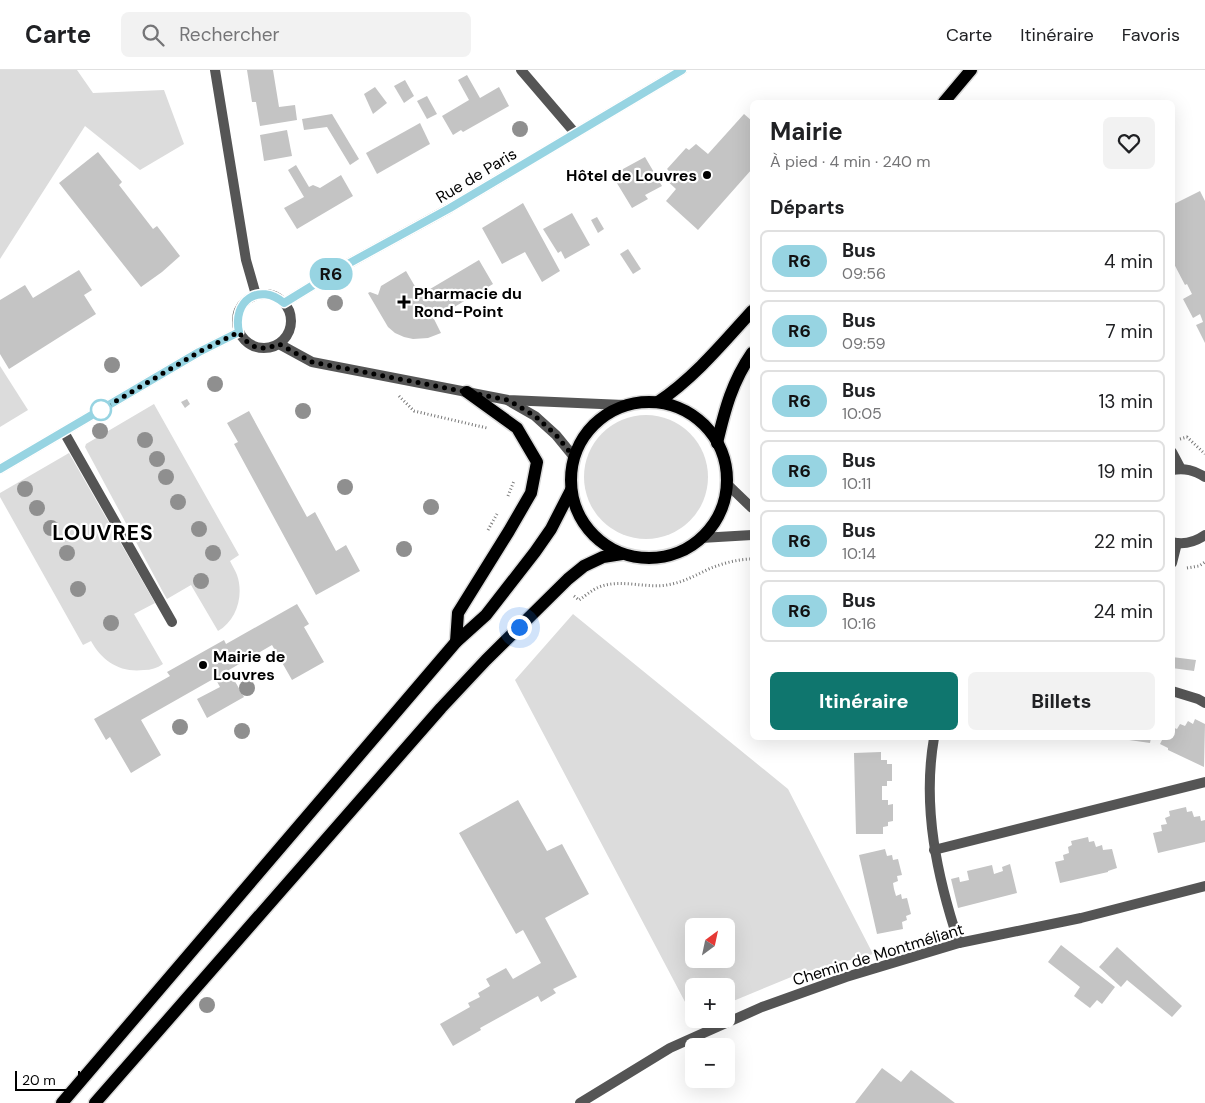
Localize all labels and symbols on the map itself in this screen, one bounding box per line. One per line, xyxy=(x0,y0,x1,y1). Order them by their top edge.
street label: Rue de Paris xyxy=(432,143,521,208)
place label: Hôtel de Louvres xyxy=(566,165,697,186)
marker: Hôtel de Louvres xyxy=(701,169,713,181)
line badge: R6 xyxy=(308,258,354,290)
place label: Pharmacie du Rond-Point xyxy=(414,283,522,322)
marker: Pharmacie du Rond-Point xyxy=(398,296,410,308)
unlabelled marker xyxy=(90,399,112,421)
district label: LOUVRES xyxy=(52,519,154,547)
your location xyxy=(507,615,532,640)
place label: Mairie de Louvres xyxy=(213,646,285,685)
marker: Mairie de Louvres xyxy=(197,659,209,671)
north arrow xyxy=(685,918,735,968)
street label: Chemin de Montméliant xyxy=(790,918,966,991)
scale bar xyxy=(15,1068,80,1091)

